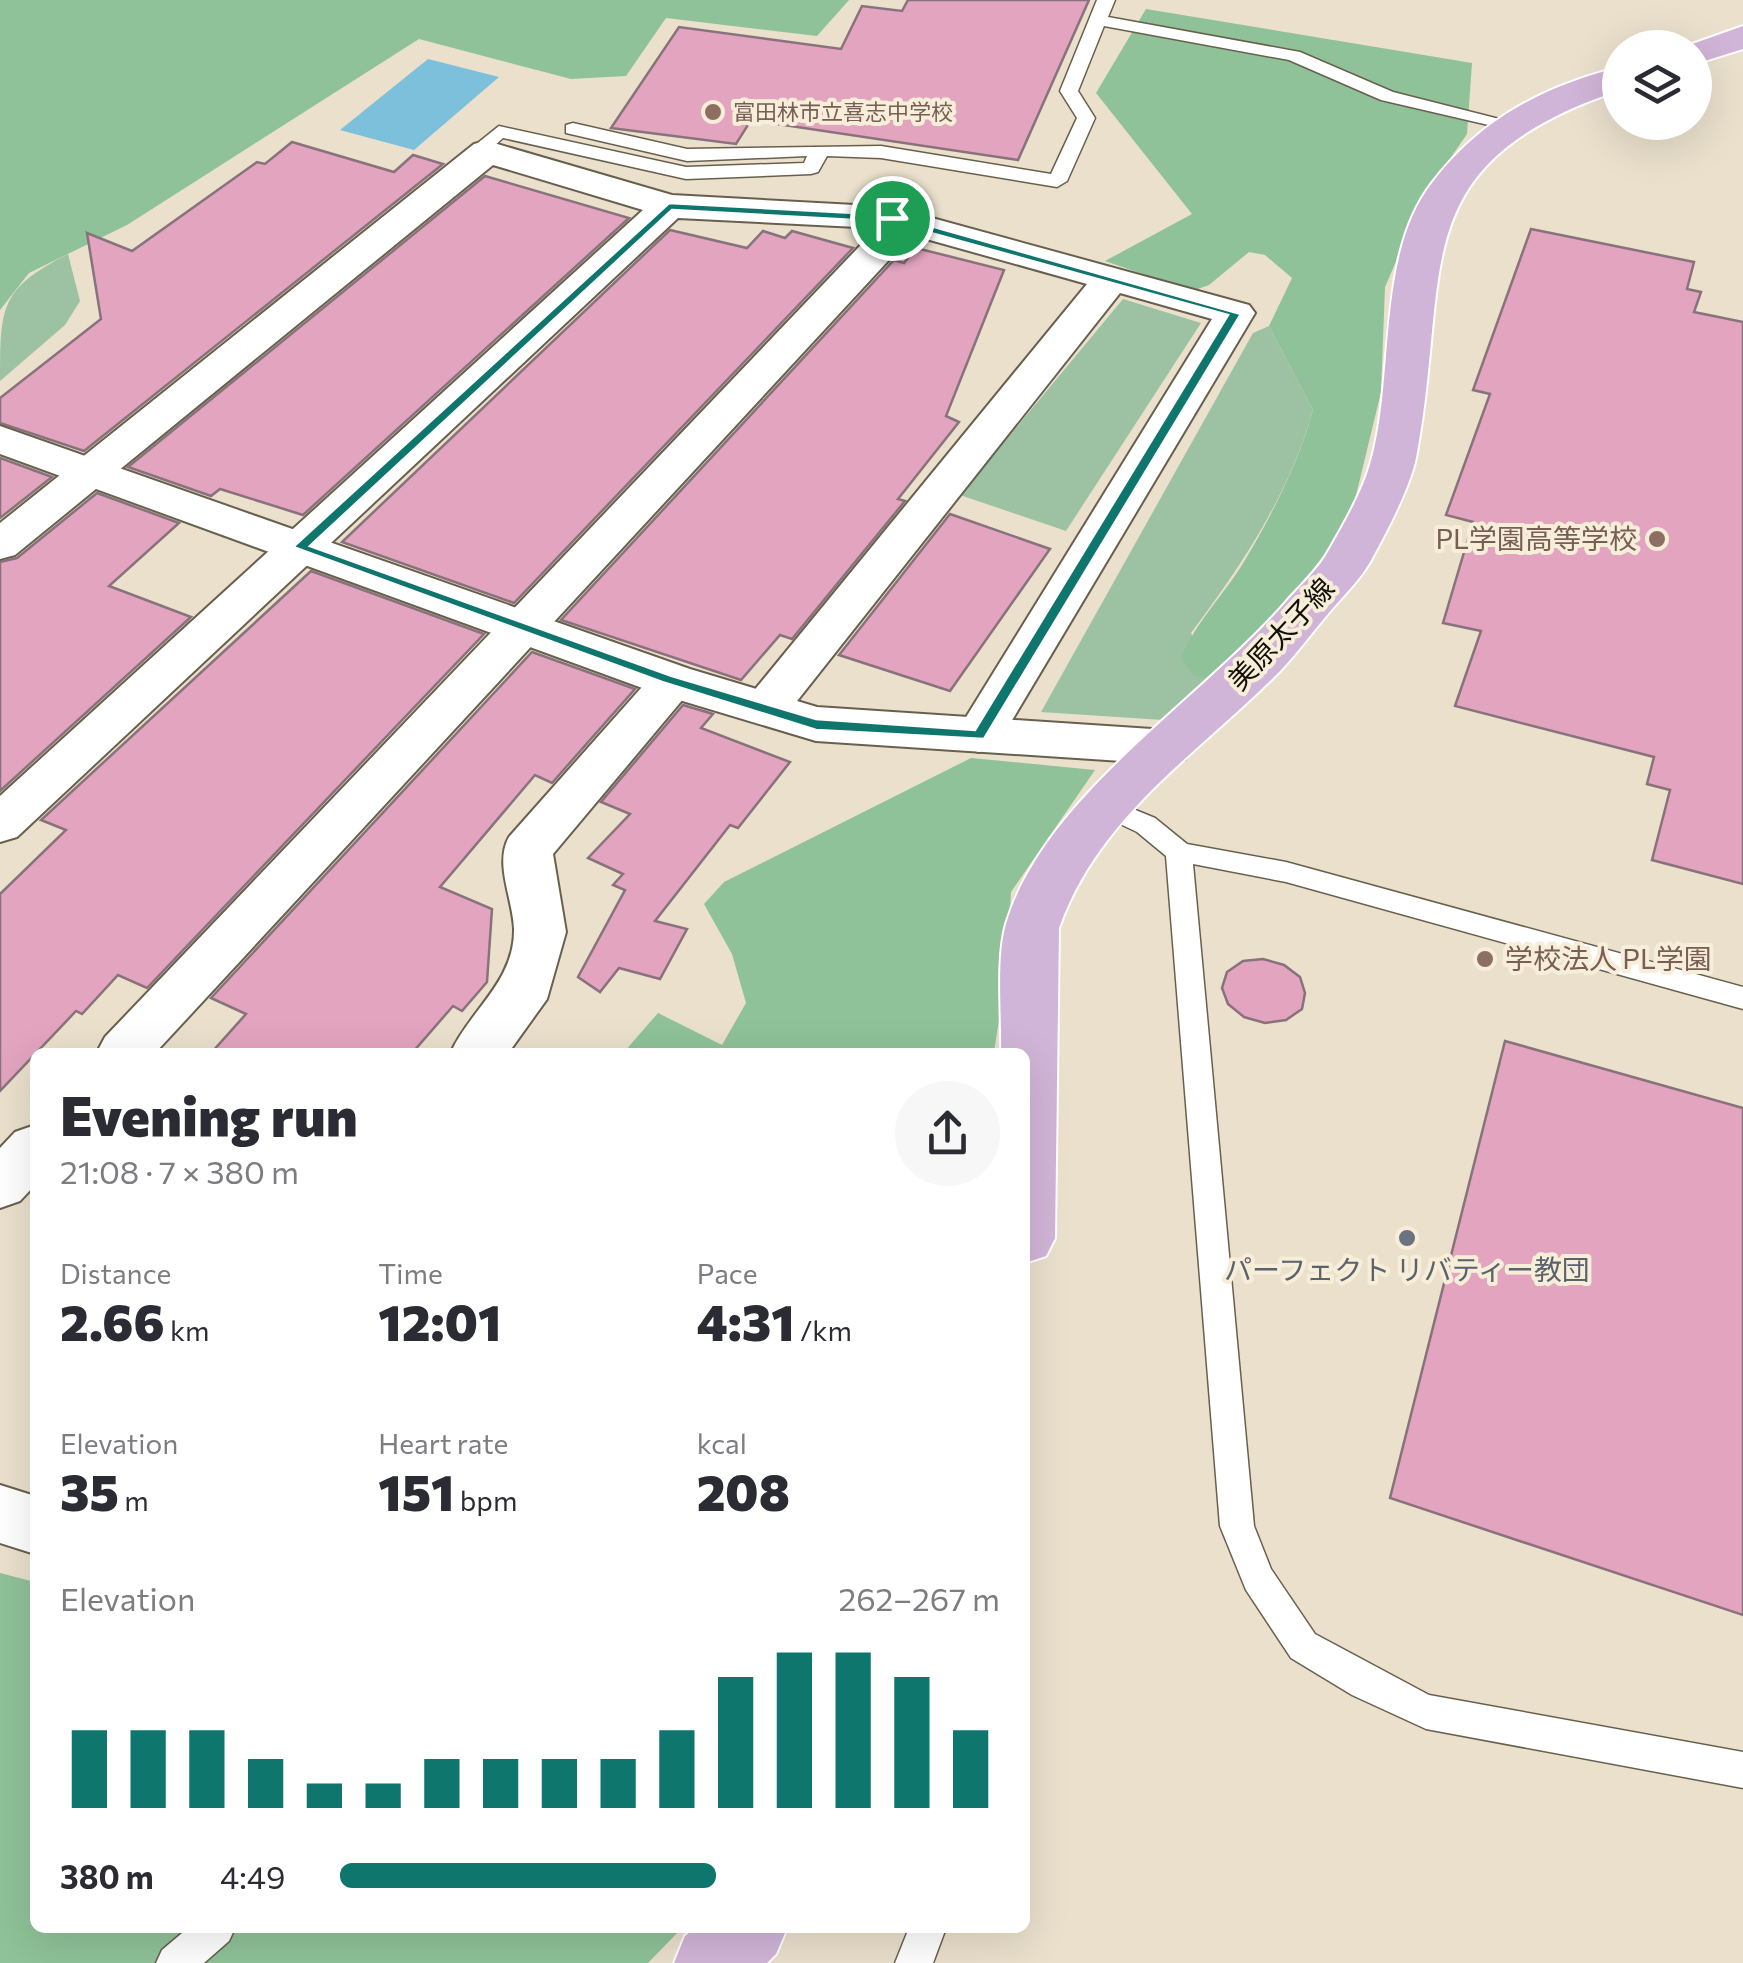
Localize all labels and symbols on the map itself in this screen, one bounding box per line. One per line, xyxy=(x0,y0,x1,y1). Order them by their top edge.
place label: 富田林市立喜志中学校 xyxy=(733,98,953,125)
marker: 富田林市立喜志中学校 xyxy=(702,101,724,123)
pin xyxy=(850,176,935,261)
place label: PL学園高等学校 xyxy=(1435,521,1637,555)
marker: PL学園高等学校 xyxy=(1646,528,1668,550)
street label: 美原太子線 xyxy=(1220,571,1340,696)
place label: 学校法人 PL学園 xyxy=(1505,941,1712,975)
marker: 学校法人 PL学園 xyxy=(1474,948,1496,970)
marker: パーフェクト リバティー教団 xyxy=(1396,1227,1418,1249)
place label: パーフェクト リバティー教団 xyxy=(1224,1252,1590,1286)

